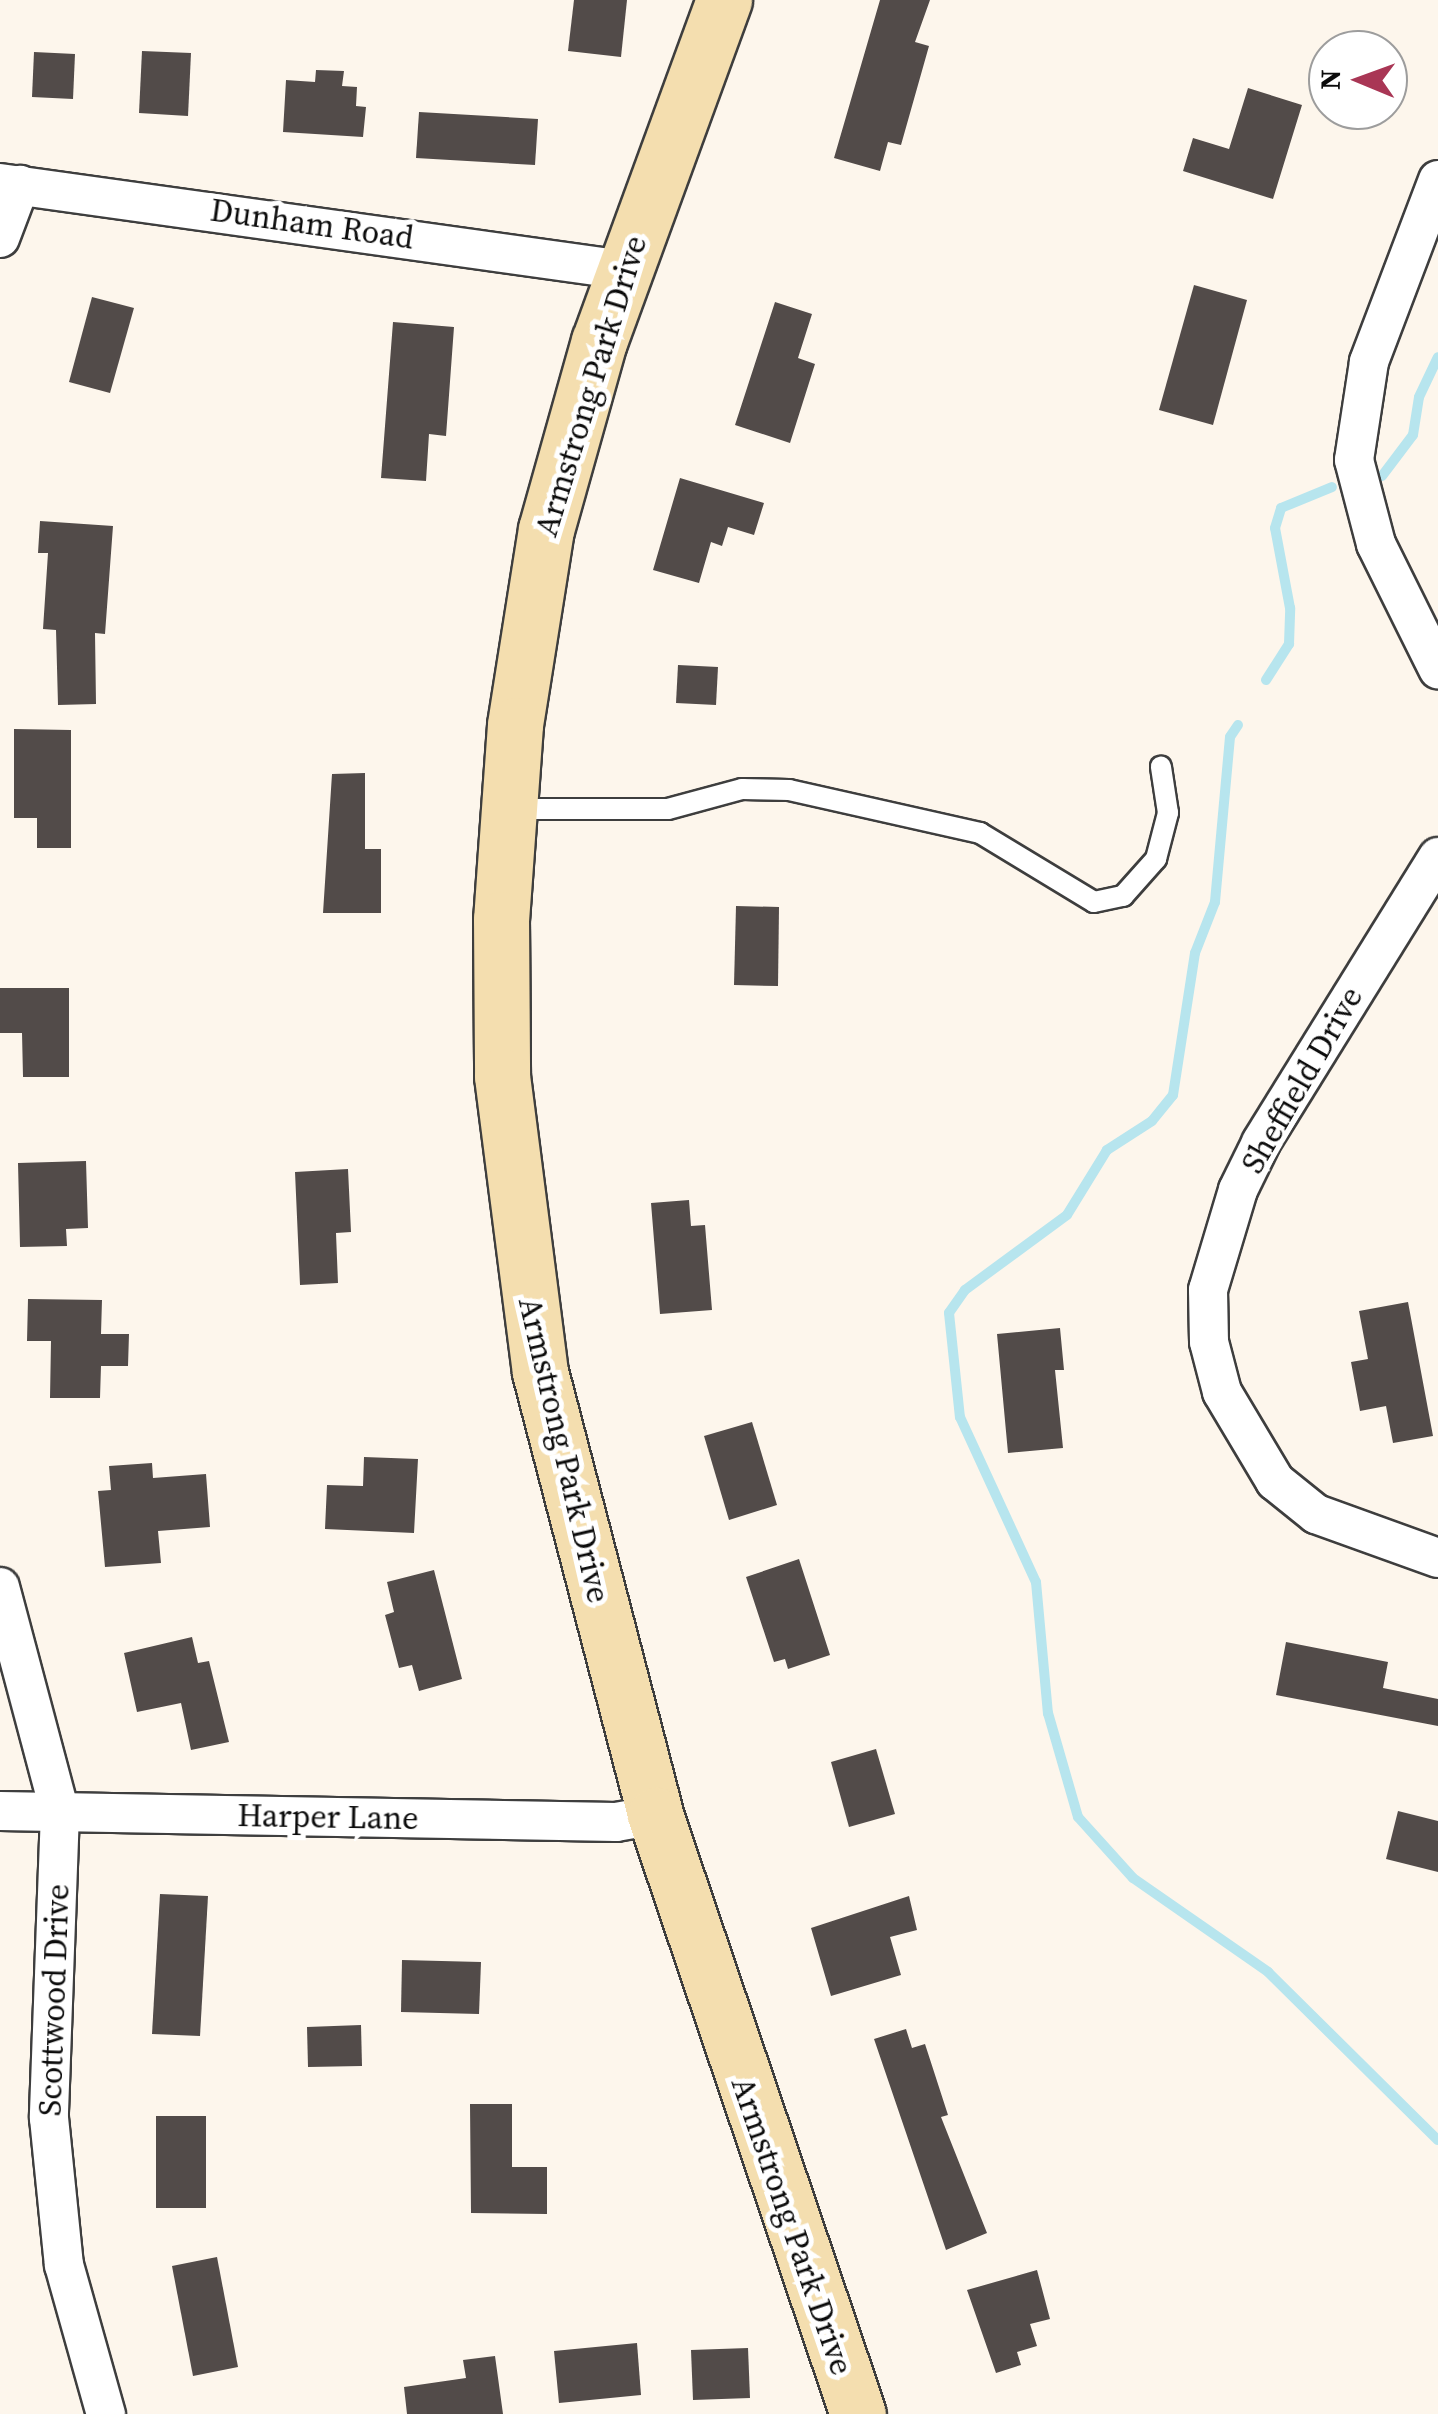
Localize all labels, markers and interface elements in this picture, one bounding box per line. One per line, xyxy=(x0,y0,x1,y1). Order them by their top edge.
north arrow xyxy=(1308,30,1408,130)
text: N xyxy=(1311,69,1349,90)
street label: Dunham Road xyxy=(208,191,416,257)
street label: Armstrong Park Drive xyxy=(527,231,655,541)
street label: Sheffield Drive xyxy=(1233,980,1371,1180)
street label: Armstrong Park Drive xyxy=(510,1293,618,1607)
street label: Harper Lane xyxy=(237,1796,419,1838)
street label: Scottwood Drive xyxy=(31,1883,77,2117)
street label: Armstrong Park Drive xyxy=(723,2072,861,2380)

